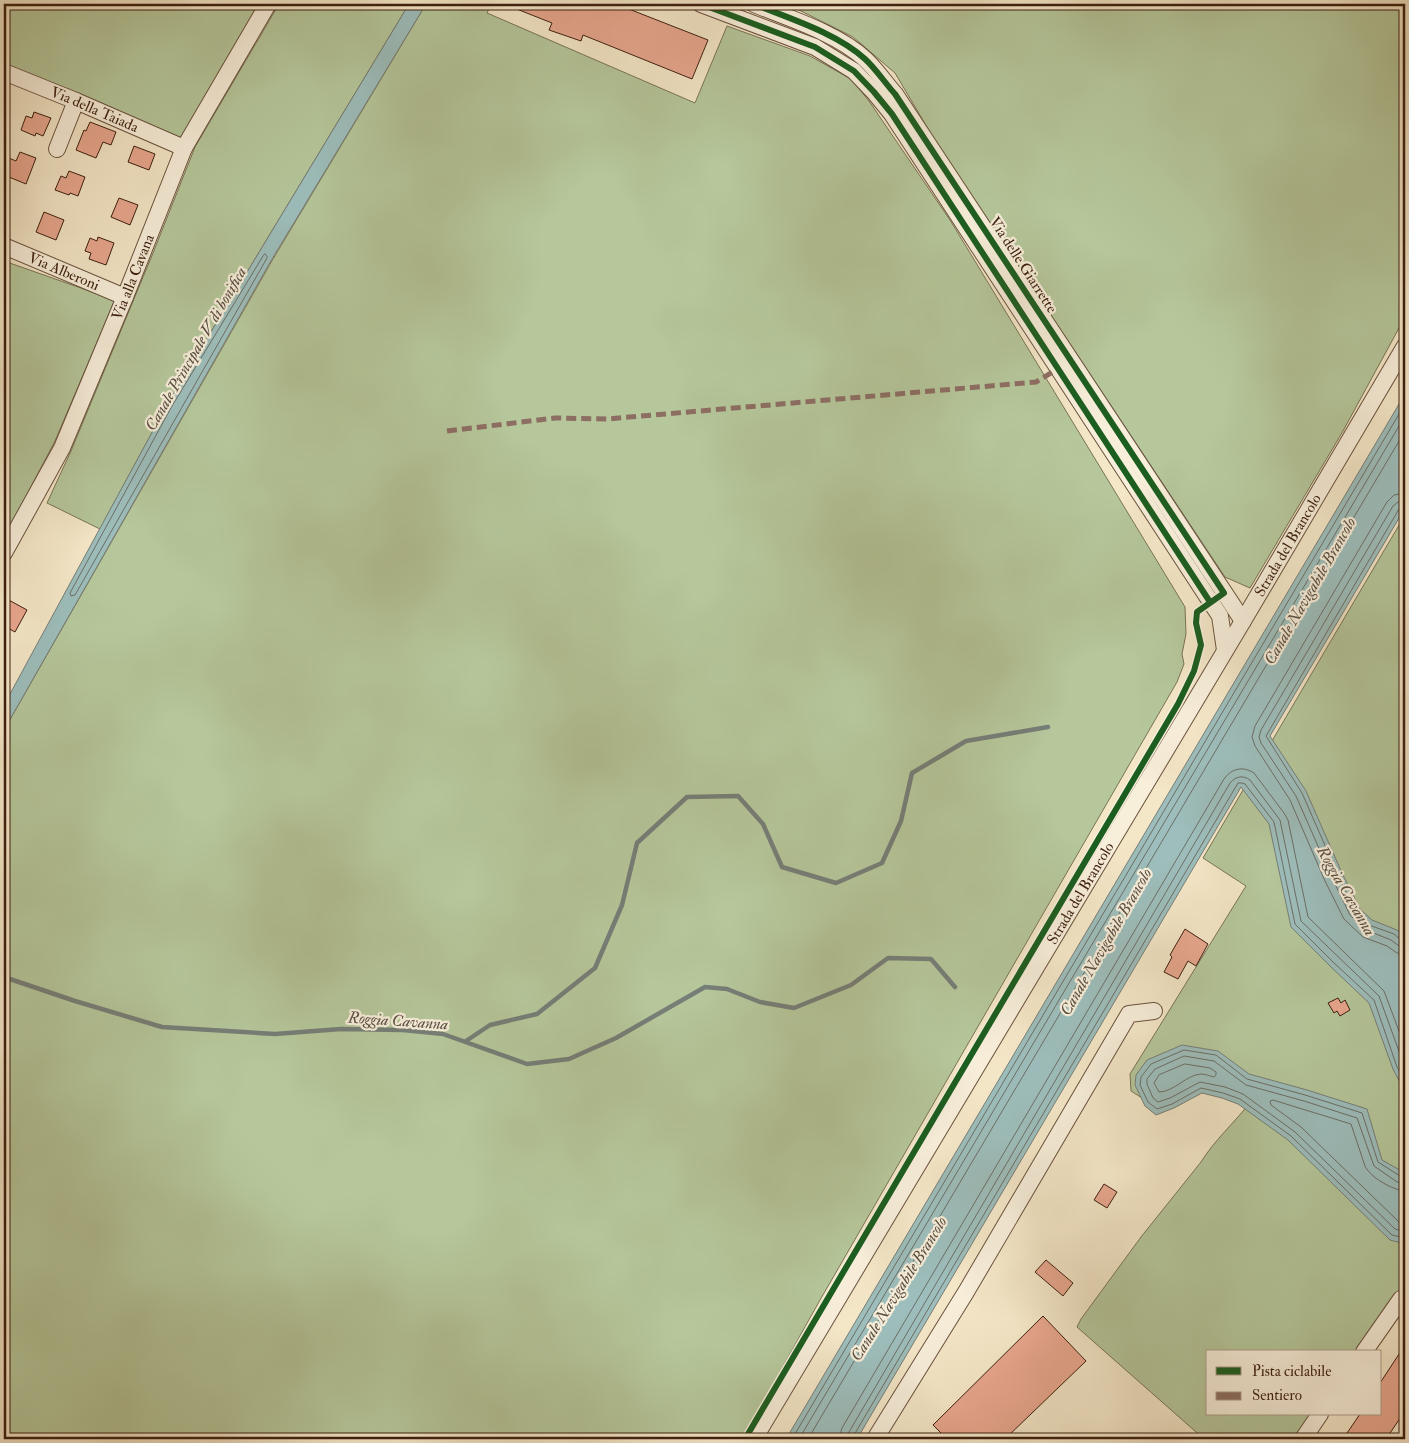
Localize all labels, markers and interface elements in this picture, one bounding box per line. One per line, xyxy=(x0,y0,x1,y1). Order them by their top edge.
street label: Via della Taiada xyxy=(48,82,142,137)
street label: Via delle Giarrette xyxy=(985,213,1061,317)
street label: Via alla Cavana xyxy=(107,231,159,323)
street label: Via Alberoni xyxy=(25,248,102,295)
water label: Canale Principale V di bonifica xyxy=(141,264,251,434)
street label: Strada del Brancolo xyxy=(1250,490,1325,600)
water label: Canale Navigabile Brancolo xyxy=(1260,514,1360,668)
street label: Strada del Brancolo xyxy=(1042,839,1118,948)
water label: Roggia Cavanna xyxy=(1312,842,1380,939)
water label: Canale Navigabile Brancolo xyxy=(1056,865,1156,1019)
water label: Roggia Cavanna xyxy=(346,1007,449,1034)
water label: Canale Navigabile Brancolo xyxy=(846,1213,952,1365)
legend xyxy=(1206,1350,1382,1416)
text: Pista ciclabile xyxy=(1252,1362,1331,1381)
text: Sentiero xyxy=(1252,1386,1302,1405)

